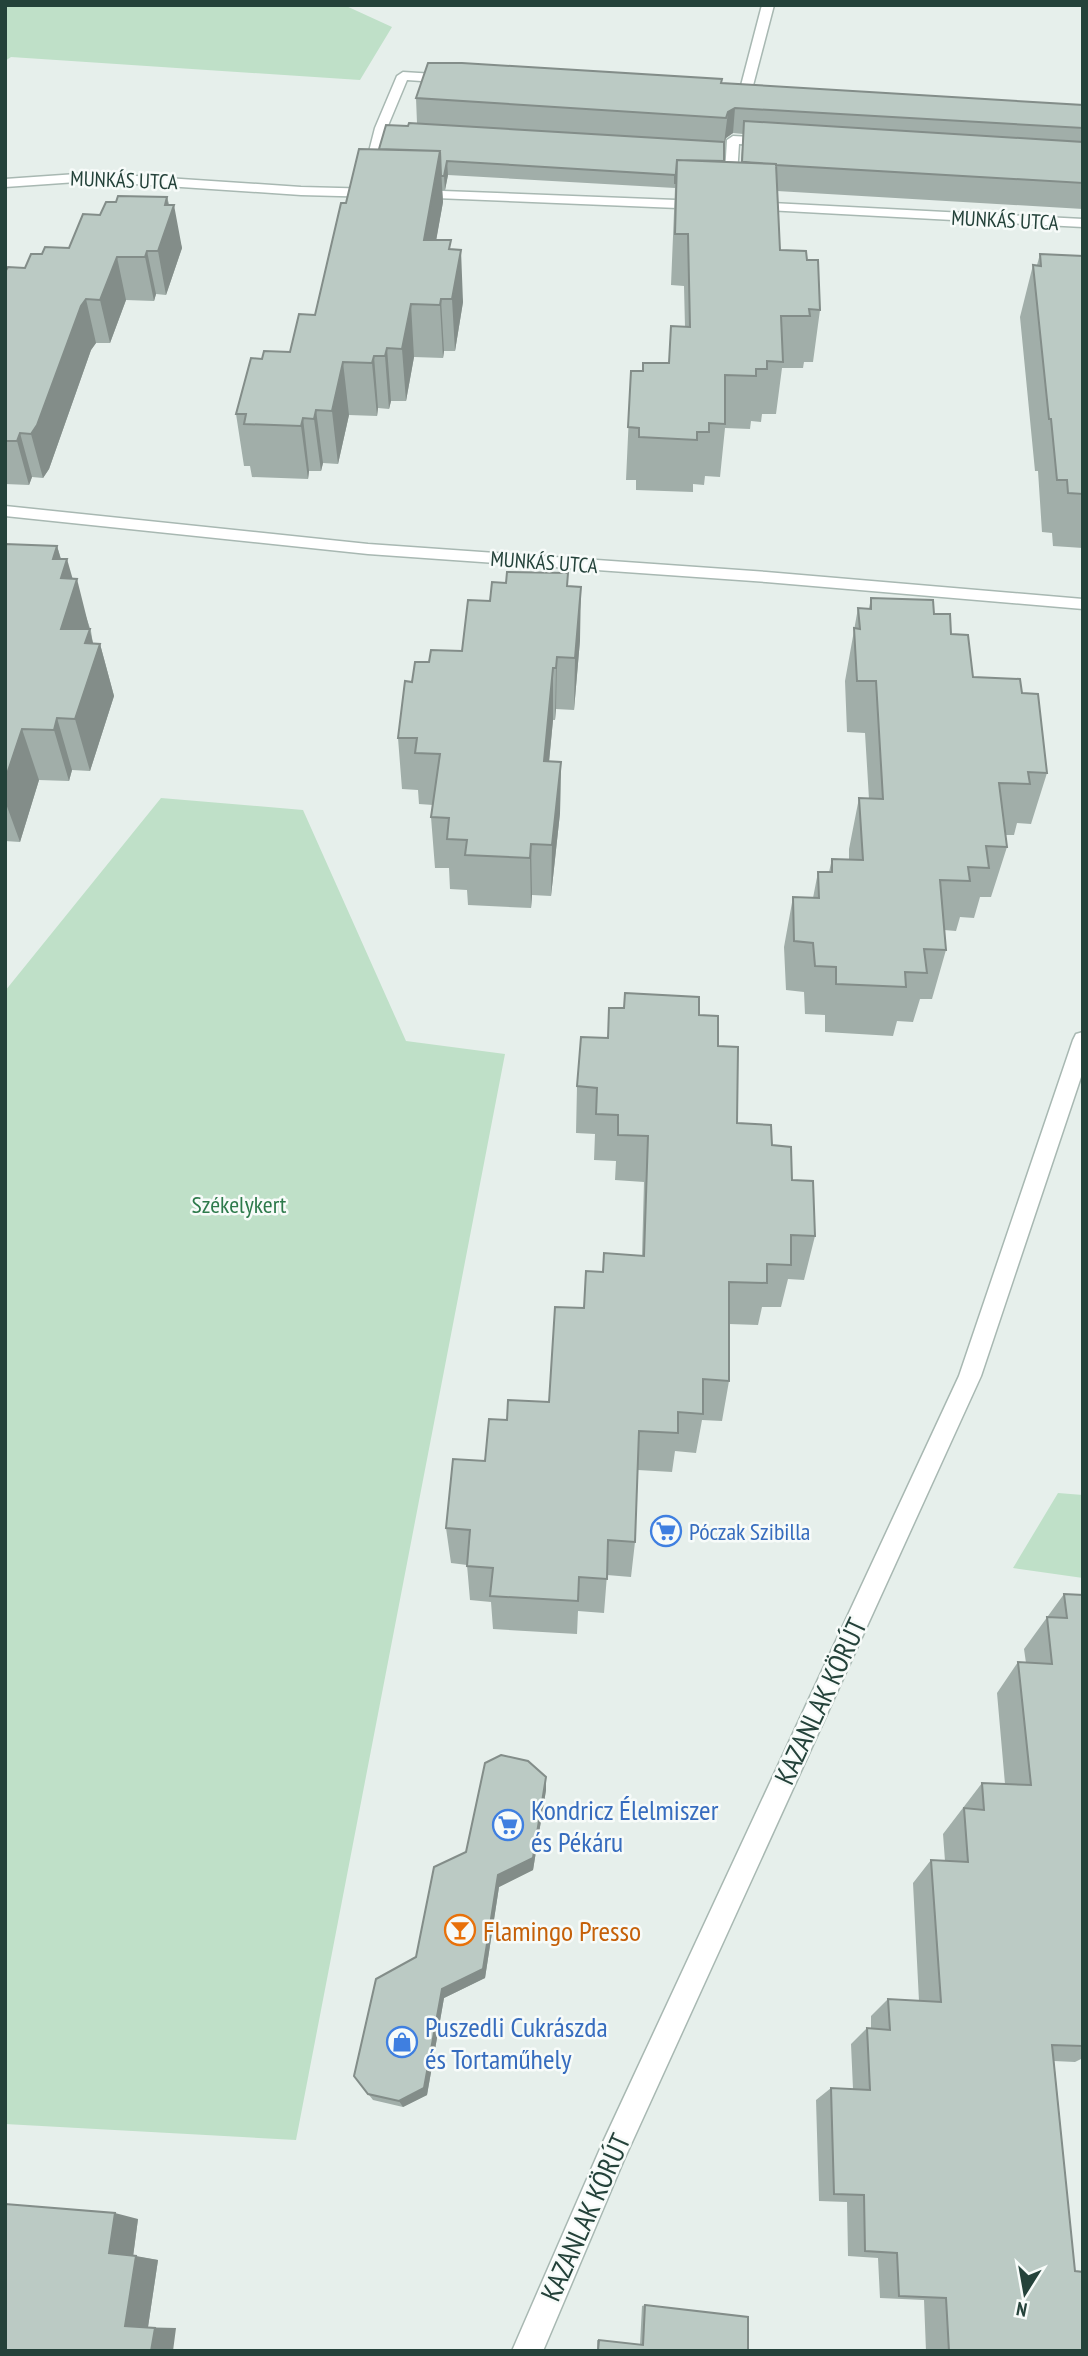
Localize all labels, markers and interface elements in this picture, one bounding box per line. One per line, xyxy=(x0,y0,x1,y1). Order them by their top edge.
street label: MUNKÁS UTCA xyxy=(70,165,178,195)
street label: MUNKÁS UTCA xyxy=(951,204,1059,236)
street label: MUNKÁS UTCA xyxy=(489,545,599,579)
park label: Székelykert xyxy=(192,1189,287,1220)
supermarket icon: Póczak Szibilla xyxy=(649,1514,683,1548)
place label: Póczak Szibilla xyxy=(689,1516,810,1547)
street label: KAZANLAK KÖRÚT xyxy=(765,1611,875,1790)
place label: Kondricz Élelmiszer és Pékáru xyxy=(531,1791,719,1860)
supermarket icon: Kondricz Élelmiszer és Pékáru xyxy=(491,1808,525,1842)
place label: Flamingo Presso xyxy=(483,1912,641,1949)
bar icon: Flamingo Presso xyxy=(443,1913,477,1947)
place label: Puszedli Cukrászda és Tortaműhely xyxy=(425,2008,608,2077)
shop icon: Puszedli Cukrászda és Tortaműhely xyxy=(385,2025,419,2059)
street label: KAZANLAK KÖRÚT xyxy=(532,2127,639,2306)
north arrow xyxy=(990,2258,1060,2328)
text: N xyxy=(1014,2297,1029,2322)

